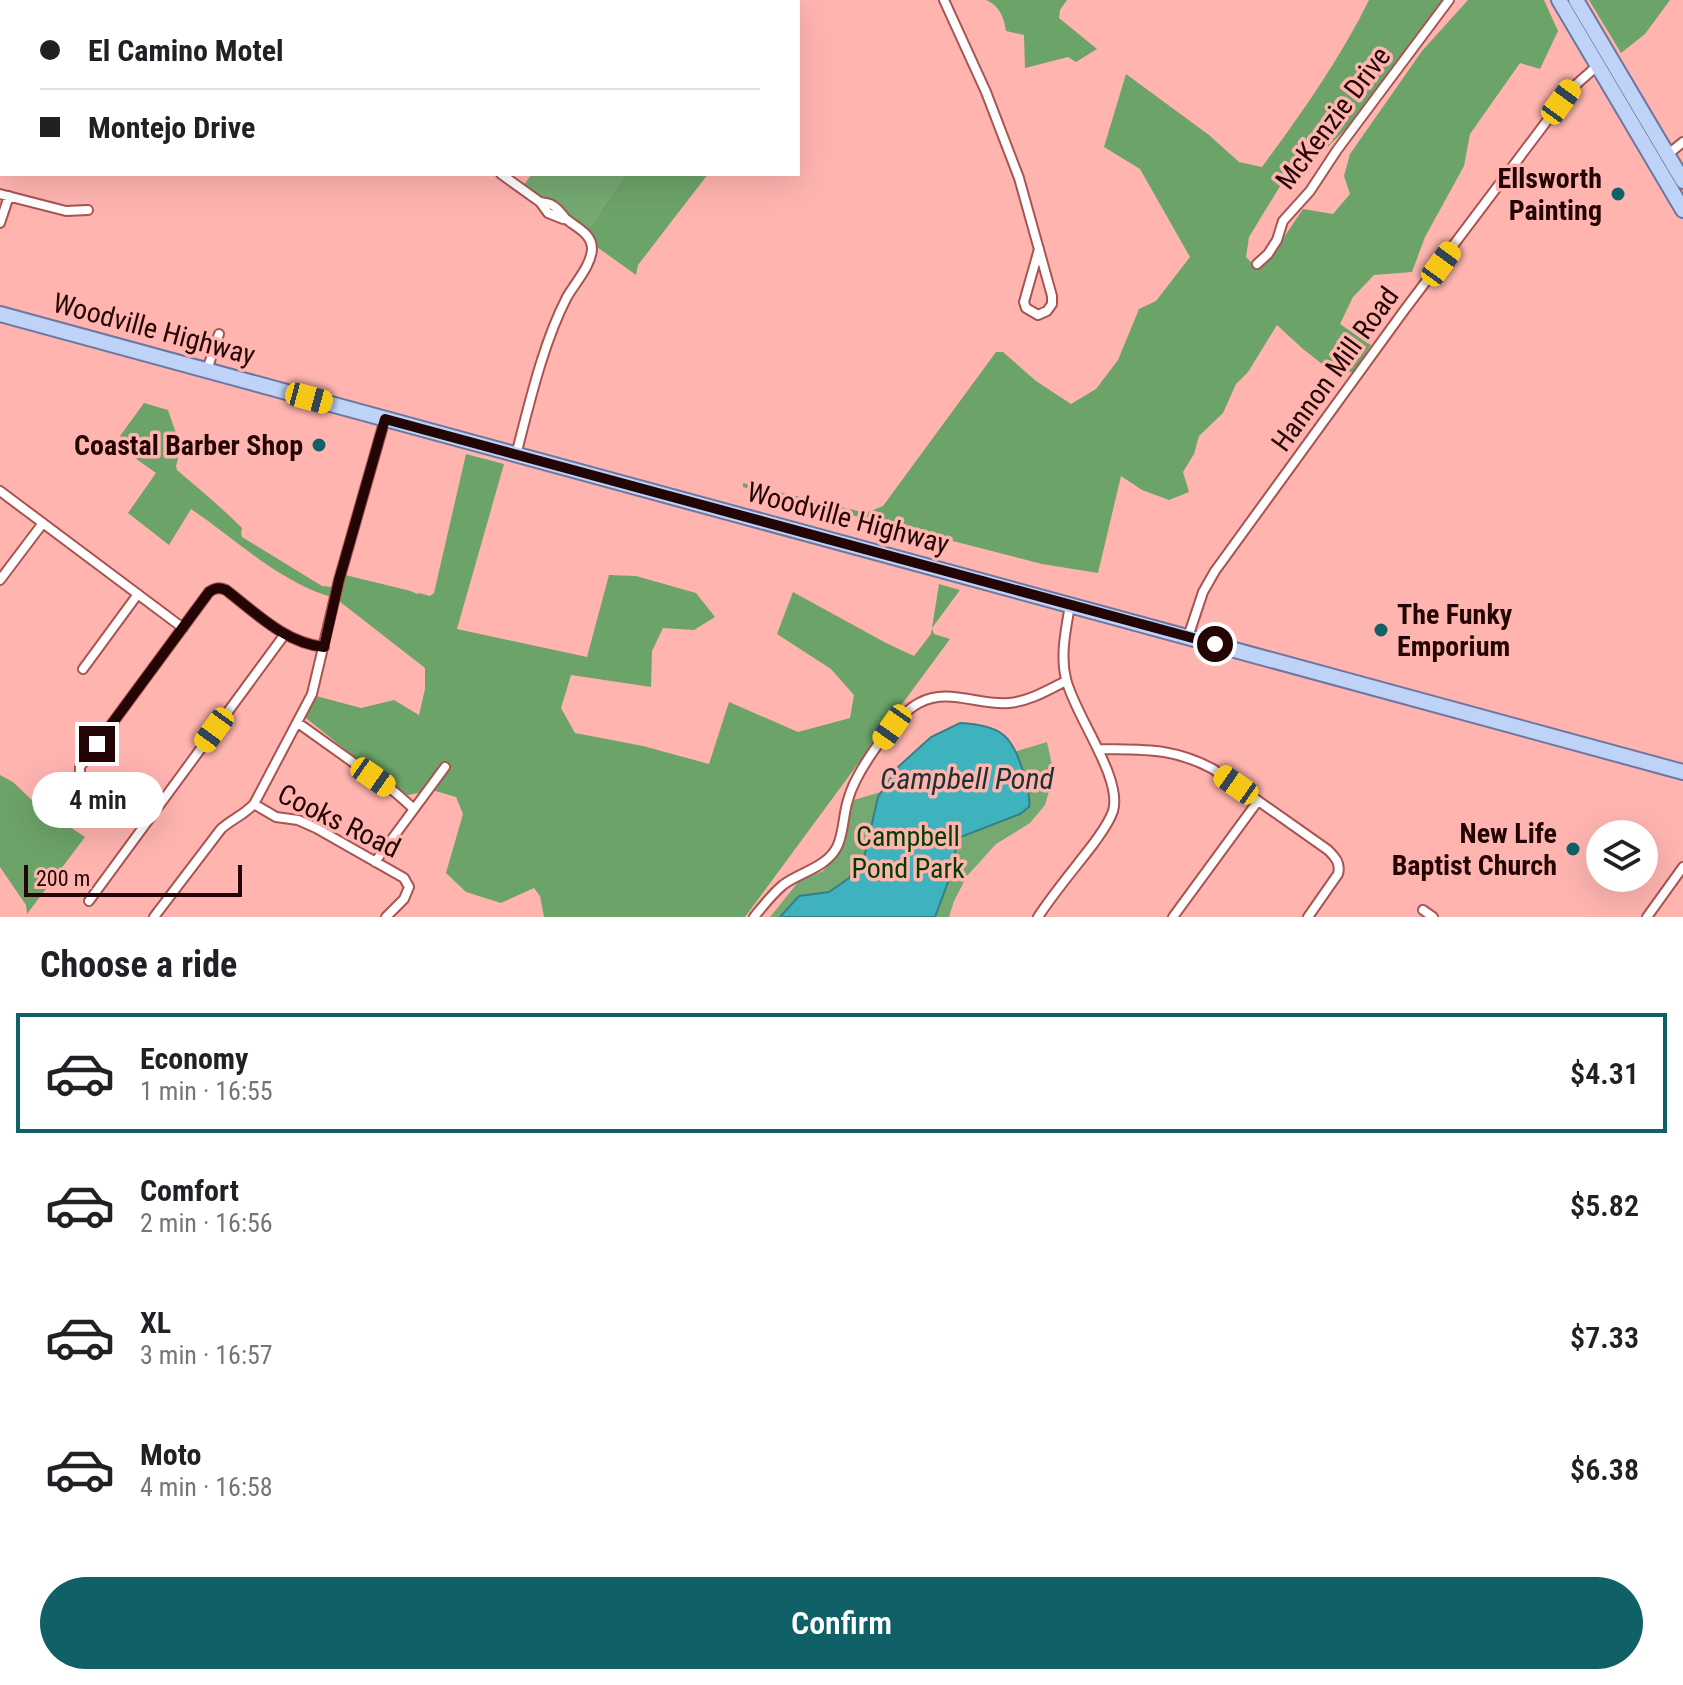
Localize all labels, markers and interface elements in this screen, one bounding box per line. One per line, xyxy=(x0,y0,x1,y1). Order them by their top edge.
text: El Camino Motel xyxy=(88,33,284,68)
street label: McKenzie Drive xyxy=(1269,40,1397,196)
car xyxy=(1537,76,1585,128)
text: Montejo Drive xyxy=(88,110,255,145)
place label: Ellsworth Painting xyxy=(1497,162,1602,227)
marker: Ellsworth Painting xyxy=(1609,185,1627,203)
car xyxy=(1417,238,1465,290)
street label: Hannon Mill Road xyxy=(1264,280,1406,458)
street label: Woodville Highway xyxy=(49,286,259,372)
car xyxy=(283,380,335,416)
place label: Coastal Barber Shop xyxy=(74,429,303,462)
marker: Coastal Barber Shop xyxy=(310,436,328,454)
street label: Woodville Highway xyxy=(743,475,953,561)
place label: The Funky Emporium xyxy=(1397,598,1513,663)
marker: The Funky Emporium xyxy=(1372,621,1390,639)
route start xyxy=(1197,626,1233,662)
car xyxy=(868,700,916,754)
car xyxy=(190,704,238,756)
route end xyxy=(79,726,115,762)
car xyxy=(346,753,400,801)
water label: Campbell Pond xyxy=(880,761,1055,796)
car xyxy=(1209,761,1263,809)
callout: 4 min xyxy=(31,772,163,828)
street label: Cooks Road xyxy=(272,777,406,865)
text: 4 min xyxy=(69,785,127,815)
place label: New Life Baptist Church xyxy=(1392,817,1557,882)
park label: Campbell Pond Park xyxy=(851,820,965,885)
map controls xyxy=(1586,820,1658,892)
button: layers xyxy=(1586,820,1658,892)
marker: New Life Baptist Church xyxy=(1564,840,1582,858)
scale bar xyxy=(24,861,242,897)
text: 200 m xyxy=(36,866,90,891)
text: Choose a ride xyxy=(40,944,237,986)
icon: car xyxy=(44,1037,116,1109)
text: Economy xyxy=(140,1041,248,1076)
text: $4.31 xyxy=(1570,1056,1639,1091)
text: 1 min · 16:55 xyxy=(140,1076,273,1106)
icon: car xyxy=(44,1169,116,1241)
text: Comfort xyxy=(140,1173,239,1208)
text: $5.82 xyxy=(1570,1188,1639,1223)
text: 2 min · 16:56 xyxy=(140,1208,273,1238)
icon: car xyxy=(44,1301,116,1373)
text: XL xyxy=(140,1305,171,1340)
text: $7.33 xyxy=(1570,1320,1639,1355)
text: 3 min · 16:57 xyxy=(140,1340,273,1370)
icon: car xyxy=(44,1433,116,1505)
text: Moto xyxy=(140,1437,201,1472)
text: $6.38 xyxy=(1570,1452,1639,1487)
text: 4 min · 16:58 xyxy=(140,1472,273,1502)
button: Confirm xyxy=(40,1577,1643,1669)

